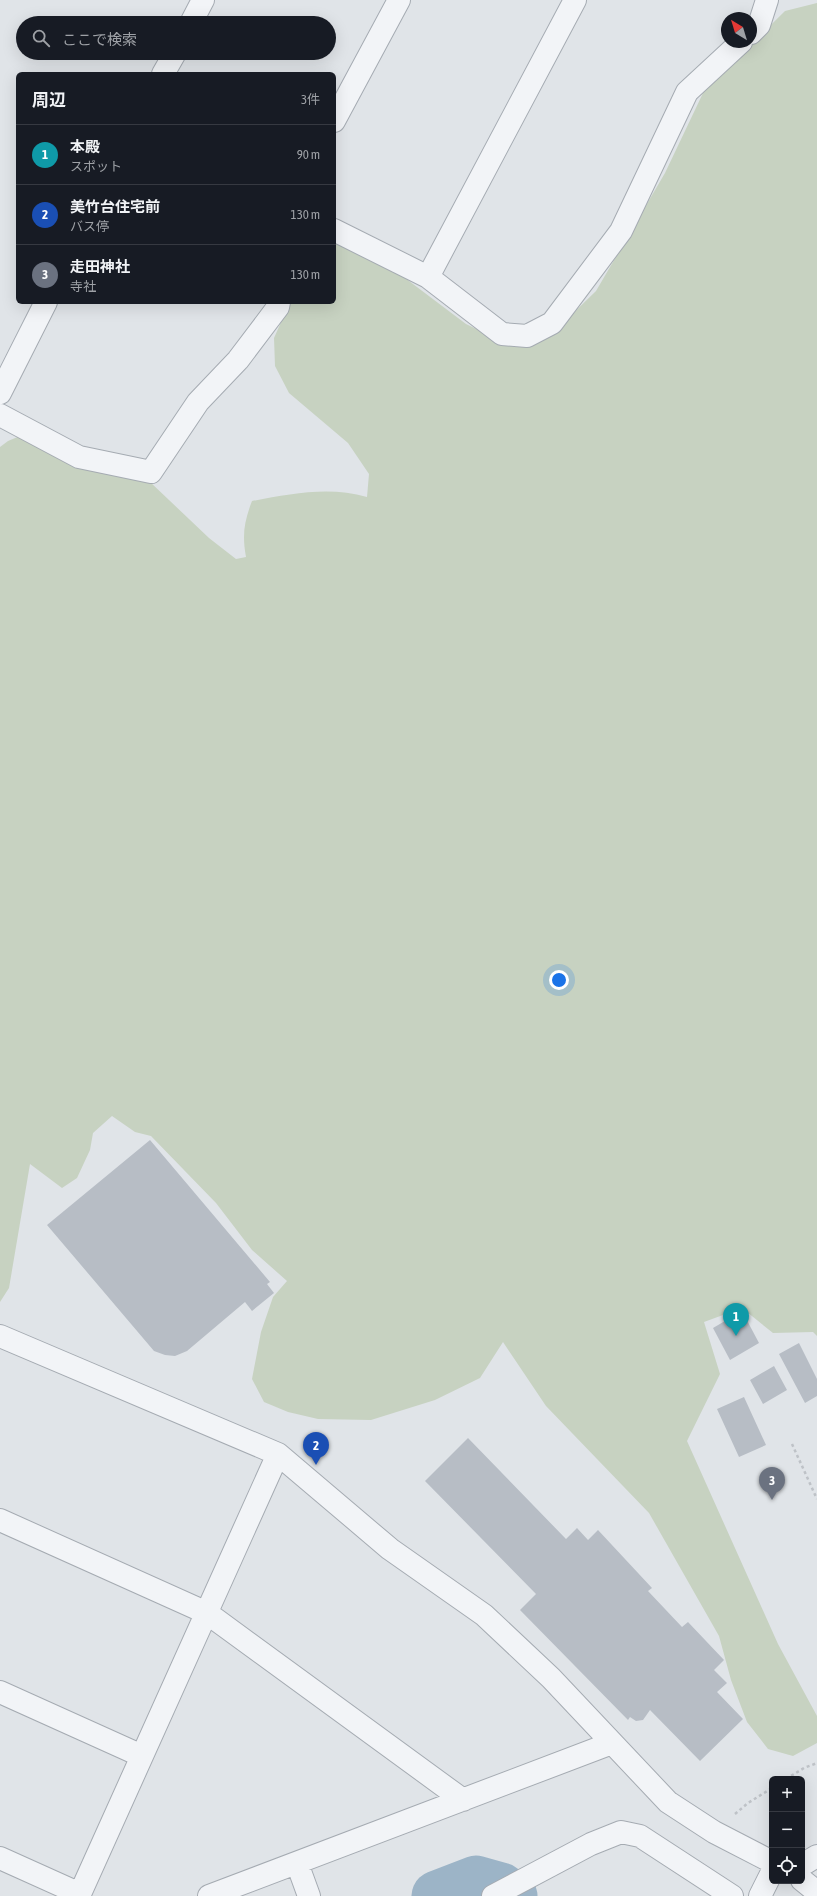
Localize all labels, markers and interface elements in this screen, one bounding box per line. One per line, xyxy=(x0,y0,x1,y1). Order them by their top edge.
north arrow xyxy=(721,12,757,48)
search box xyxy=(16,16,336,60)
icon: search xyxy=(30,27,52,49)
text: ここで検索 xyxy=(62,31,137,48)
text: 周辺 xyxy=(32,90,66,110)
text: 3件 xyxy=(301,92,320,107)
text: 本殿 xyxy=(70,138,100,155)
text: 1 xyxy=(42,147,48,162)
text: 90 m xyxy=(297,147,320,162)
text: スポット xyxy=(70,159,122,174)
text: 美竹台住宅前 xyxy=(70,198,160,215)
text: 2 xyxy=(42,207,48,222)
text: 130 m xyxy=(291,207,320,222)
text: バス停 xyxy=(70,219,109,234)
text: 走田神社 xyxy=(70,258,130,275)
text: 3 xyxy=(42,267,48,282)
text: 130 m xyxy=(291,267,320,282)
text: 寺社 xyxy=(70,279,96,294)
your location xyxy=(549,970,569,990)
pin: 1 xyxy=(723,1303,749,1336)
pin: 2 xyxy=(303,1432,329,1465)
pin: 3 xyxy=(759,1467,785,1500)
map controls xyxy=(769,1776,805,1884)
button: + xyxy=(769,1776,805,1812)
button: − xyxy=(769,1812,805,1848)
button: locate xyxy=(769,1848,805,1884)

